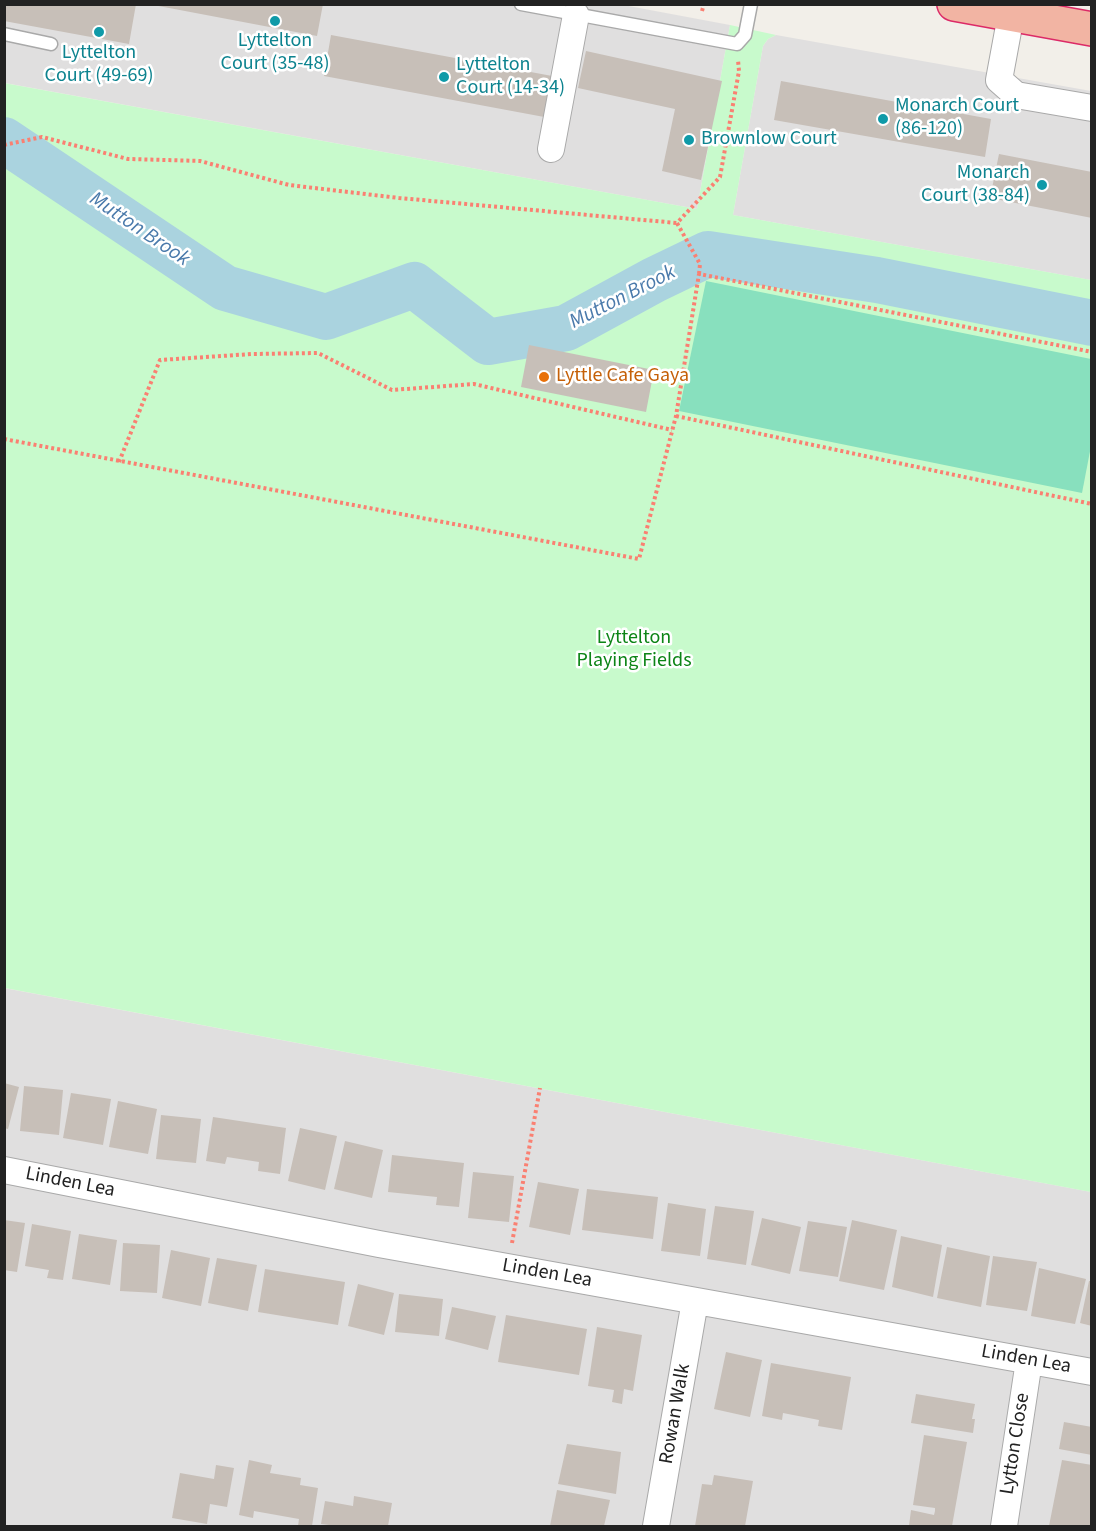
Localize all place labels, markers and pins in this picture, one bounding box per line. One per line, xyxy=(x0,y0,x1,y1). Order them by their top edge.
marker: Lyttelton Court (35-48) xyxy=(268,14,282,28)
marker: Lyttelton Court (49-69) xyxy=(92,25,106,39)
place label: Lyttelton Court (35-48) xyxy=(221,30,329,77)
place label: Lyttelton Court (49-69) xyxy=(45,42,153,89)
place label: Lyttelton Court (14-34) xyxy=(456,54,565,101)
marker: Lyttelton Court (14-34) xyxy=(437,70,451,84)
place label: Monarch Court (86-120) xyxy=(895,95,1019,142)
marker: Monarch Court (86-120) xyxy=(876,112,890,126)
place label: Brownlow Court xyxy=(701,128,837,152)
marker: Brownlow Court xyxy=(682,133,696,147)
place label: Monarch Court (38-84) xyxy=(921,162,1030,209)
marker: Monarch Court (38-84) xyxy=(1035,178,1049,192)
place label: Lyttle Cafe Gaya xyxy=(556,365,689,389)
marker: Lyttle Cafe Gaya xyxy=(537,370,551,384)

